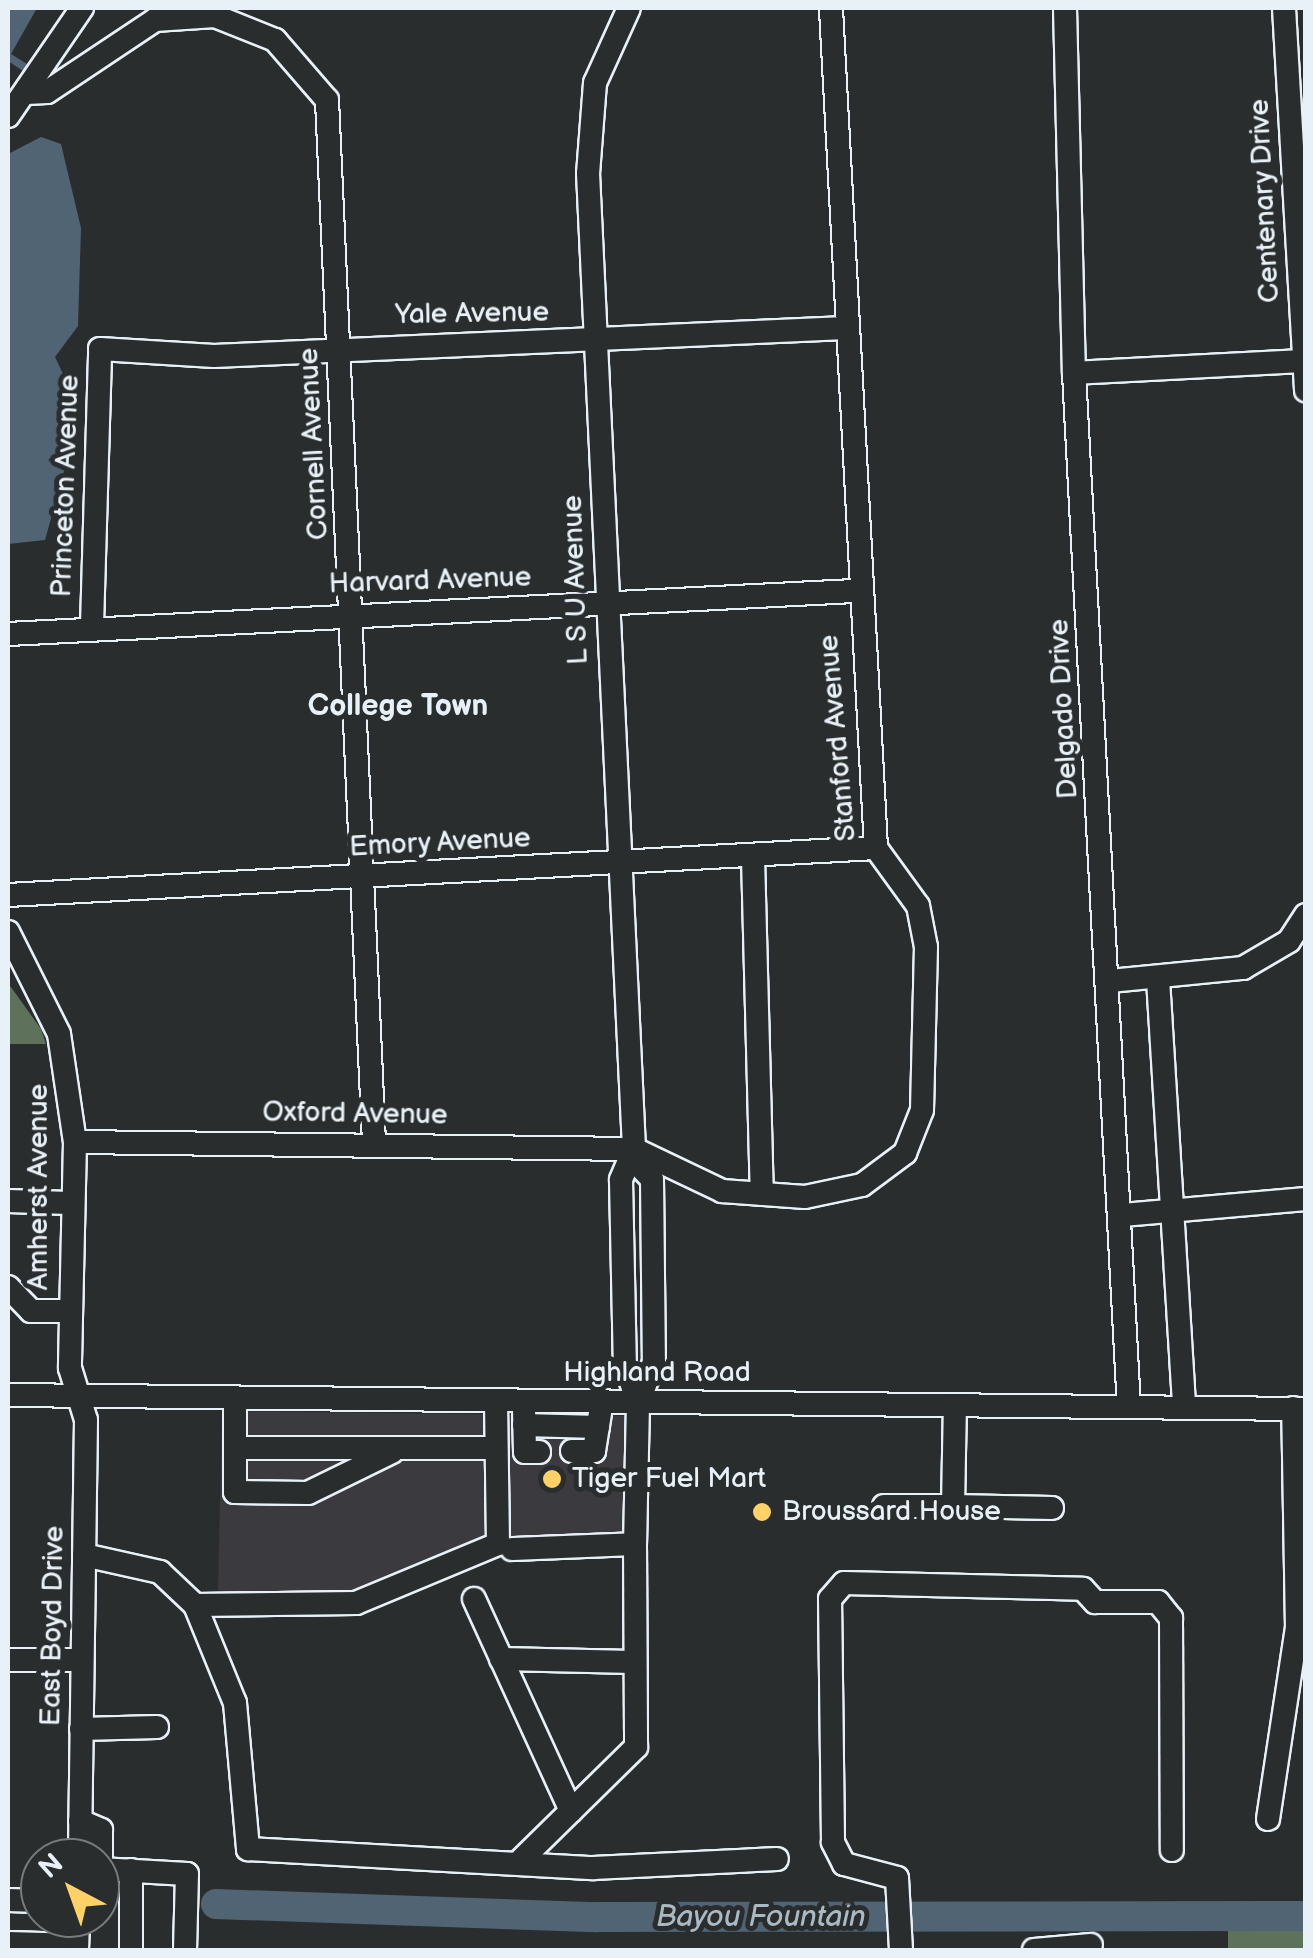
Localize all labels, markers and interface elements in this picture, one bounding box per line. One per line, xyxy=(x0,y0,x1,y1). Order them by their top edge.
street label: Centenary Drive xyxy=(1243,97,1287,305)
street label: Yale Avenue xyxy=(395,296,549,332)
street label: Cornell Avenue xyxy=(292,347,336,541)
street label: Princeton Avenue xyxy=(45,374,87,598)
street label: L S U Avenue xyxy=(556,494,596,666)
street label: Harvard Avenue xyxy=(328,561,532,601)
street label: Delgado Drive xyxy=(1043,618,1085,800)
street label: Stanford Avenue xyxy=(812,633,864,843)
district label: College Town xyxy=(308,688,488,724)
street label: Emory Avenue xyxy=(348,821,532,865)
street label: Amherst Avenue xyxy=(22,1084,56,1290)
street label: Oxford Avenue xyxy=(262,1096,448,1132)
street label: Highland Road xyxy=(563,1356,751,1390)
place label: Tiger Fuel Mart xyxy=(572,1462,766,1496)
marker: Tiger Fuel Mart xyxy=(541,1468,563,1490)
place label: Broussard House xyxy=(782,1495,1001,1529)
marker: Broussard House xyxy=(751,1501,773,1523)
street label: East Boyd Drive xyxy=(34,1526,72,1726)
north arrow xyxy=(20,1838,120,1938)
text: N xyxy=(33,1847,70,1886)
water label: Bayou Fountain xyxy=(656,1899,866,1935)

